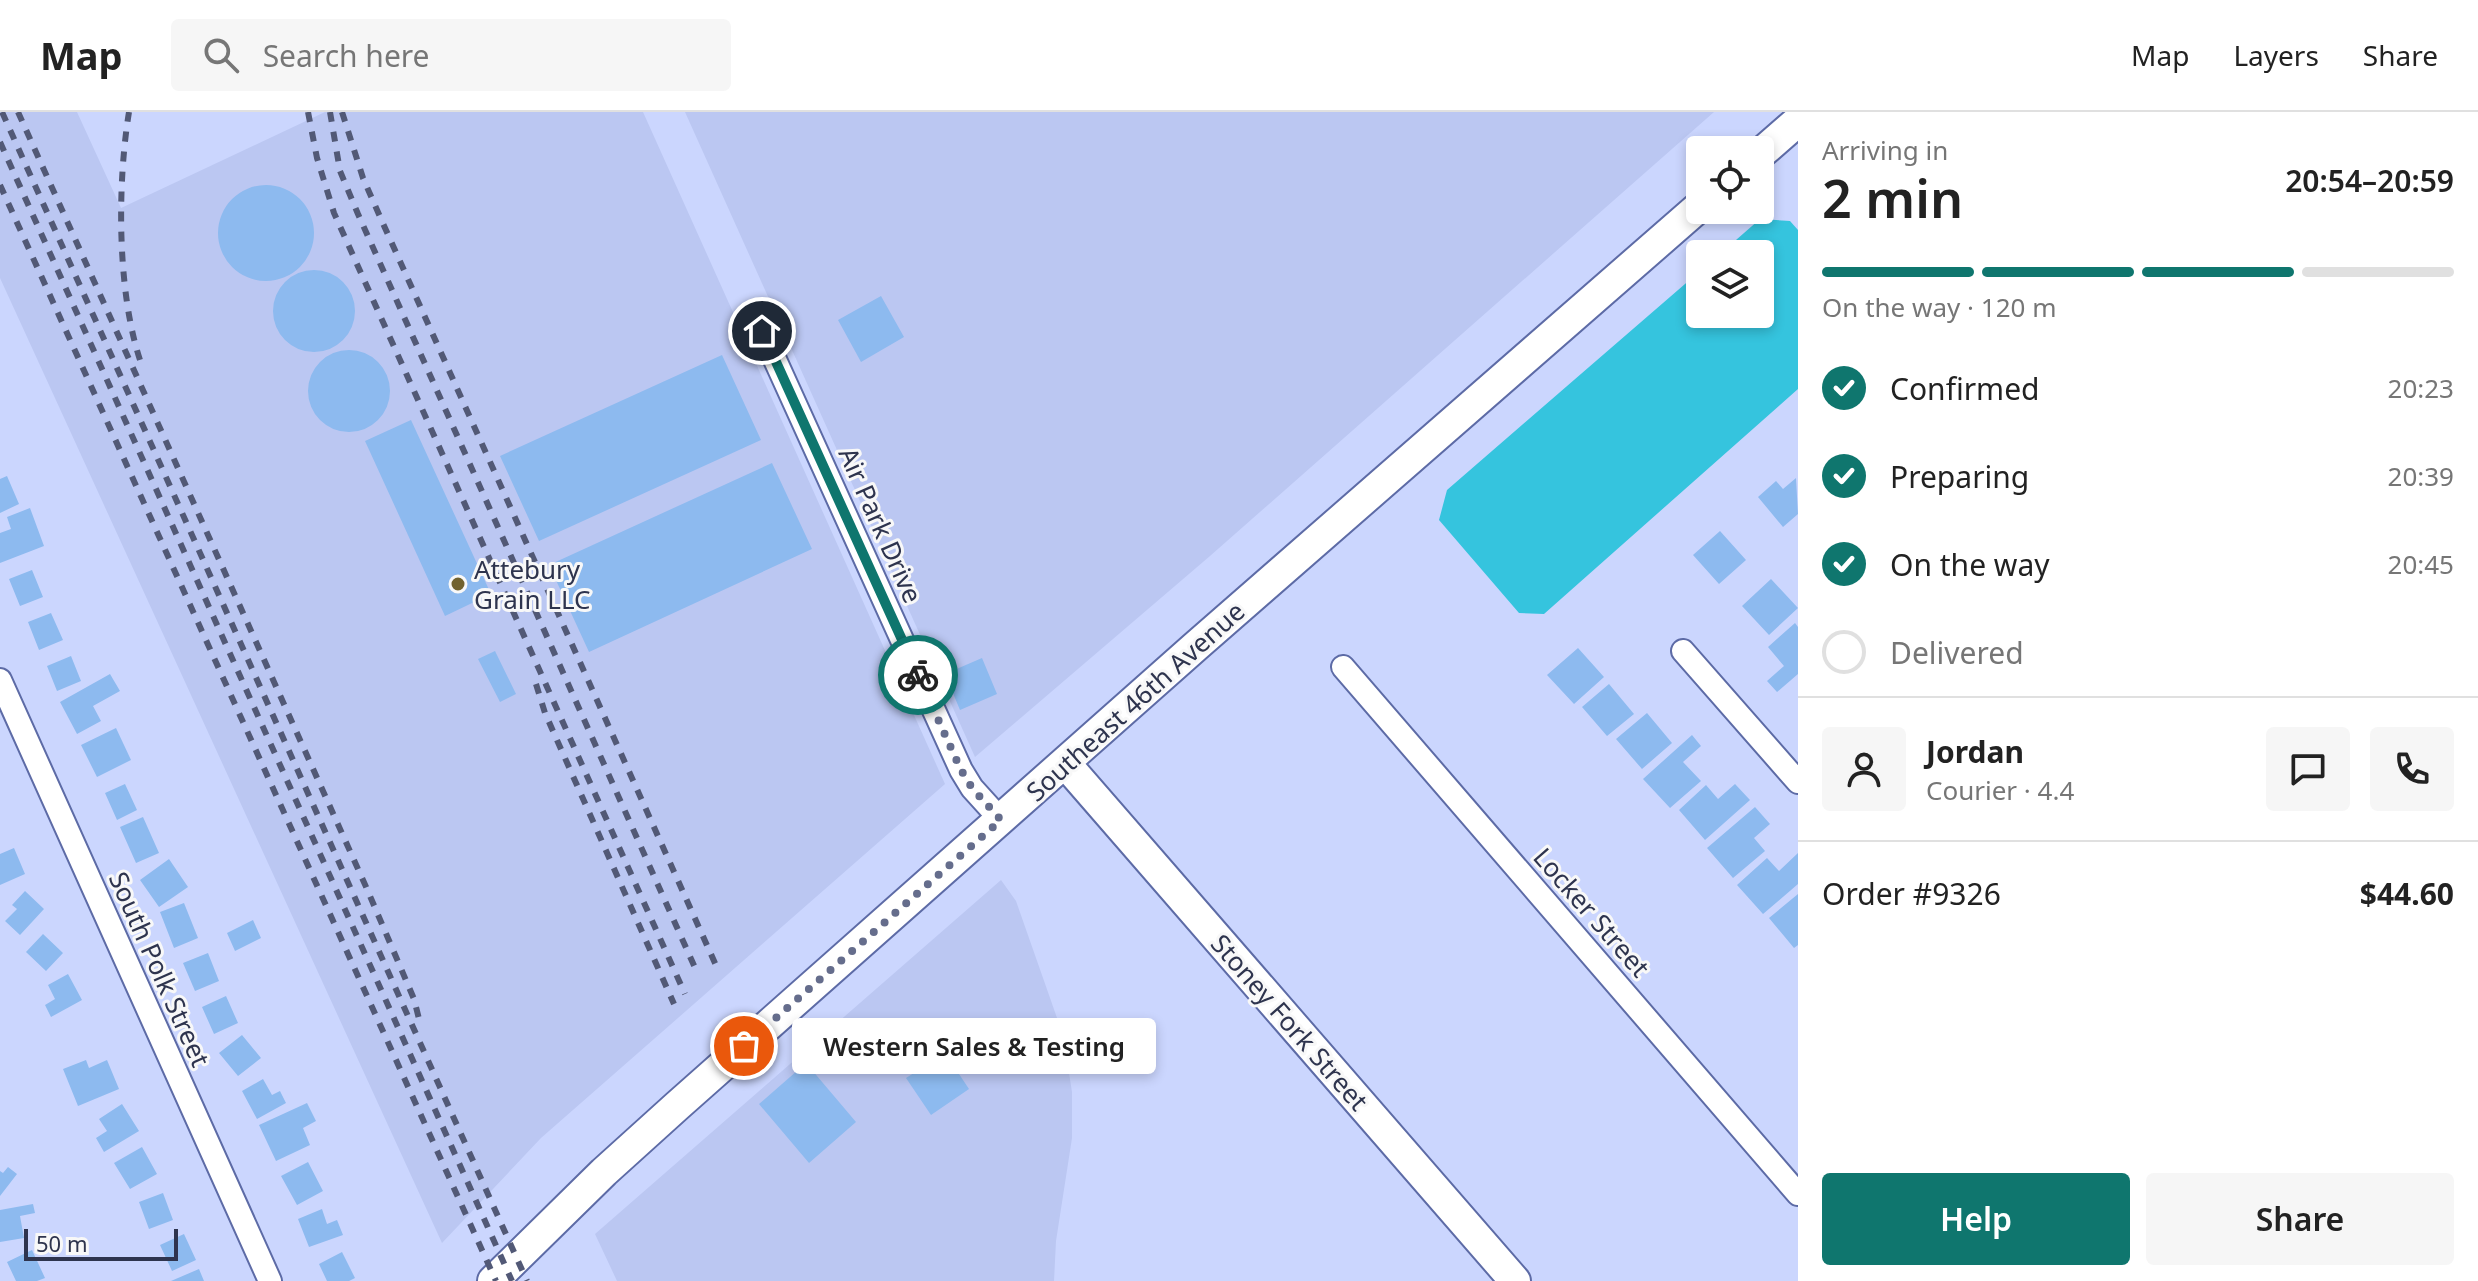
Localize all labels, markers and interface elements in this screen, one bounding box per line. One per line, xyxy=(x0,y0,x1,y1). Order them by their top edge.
search box xyxy=(171,19,731,91)
text: Map xyxy=(40,29,123,81)
icon: search xyxy=(199,33,243,77)
text: Search here xyxy=(263,35,430,76)
text: Map xyxy=(2131,36,2189,74)
text: Layers xyxy=(2233,36,2319,74)
text: Share xyxy=(2363,36,2438,74)
text: Arriving in xyxy=(1822,132,1948,168)
map controls xyxy=(1686,136,1774,328)
button: locate xyxy=(1686,136,1774,224)
text: 20:54–20:59 xyxy=(2285,160,2454,201)
text: 2 min xyxy=(1822,162,1963,233)
button: layers xyxy=(1686,240,1774,328)
text: On the way · 120 m xyxy=(1822,289,2056,325)
pin xyxy=(728,297,796,365)
icon: home xyxy=(740,309,784,353)
icon: check xyxy=(1822,366,1866,410)
text: Confirmed xyxy=(1890,368,2040,409)
text: 20:23 xyxy=(2388,370,2454,406)
street label: Air Park Drive xyxy=(831,441,931,609)
icon: check xyxy=(1822,454,1866,498)
text: Preparing xyxy=(1890,456,2029,497)
text: 20:39 xyxy=(2388,458,2454,494)
icon: check xyxy=(1822,542,1866,586)
text: On the way xyxy=(1890,544,2050,585)
text: 20:45 xyxy=(2388,546,2454,582)
place label: Attebury Grain LLC xyxy=(474,551,590,617)
marker: Attebury Grain LLC xyxy=(449,575,467,593)
street label: Southeast 46th Avenue xyxy=(1018,593,1252,809)
text: Delivered xyxy=(1890,632,2024,673)
courier xyxy=(878,635,958,715)
icon: bike xyxy=(896,653,940,697)
button: person xyxy=(1822,727,1906,811)
button: chat xyxy=(2266,727,2350,811)
button: phone xyxy=(2370,727,2454,811)
text: Jordan xyxy=(1926,731,2024,772)
text: Courier · 4.4 xyxy=(1926,772,2074,808)
street label: Locker Street xyxy=(1526,840,1658,984)
street label: South Polk Street xyxy=(101,866,219,1072)
text: Order #9326 xyxy=(1822,873,2001,914)
text: $44.60 xyxy=(2360,873,2454,914)
street label: Stoney Fork Street xyxy=(1203,926,1377,1118)
pin xyxy=(710,1012,778,1080)
callout: Western Sales & Testing xyxy=(792,1018,1156,1074)
icon: bag xyxy=(722,1024,766,1068)
text: Western Sales & Testing xyxy=(823,1028,1125,1064)
button: Help xyxy=(1822,1173,2130,1265)
button: Share xyxy=(2146,1173,2454,1265)
scale bar xyxy=(24,1225,178,1261)
text: 50 m xyxy=(36,1228,87,1258)

